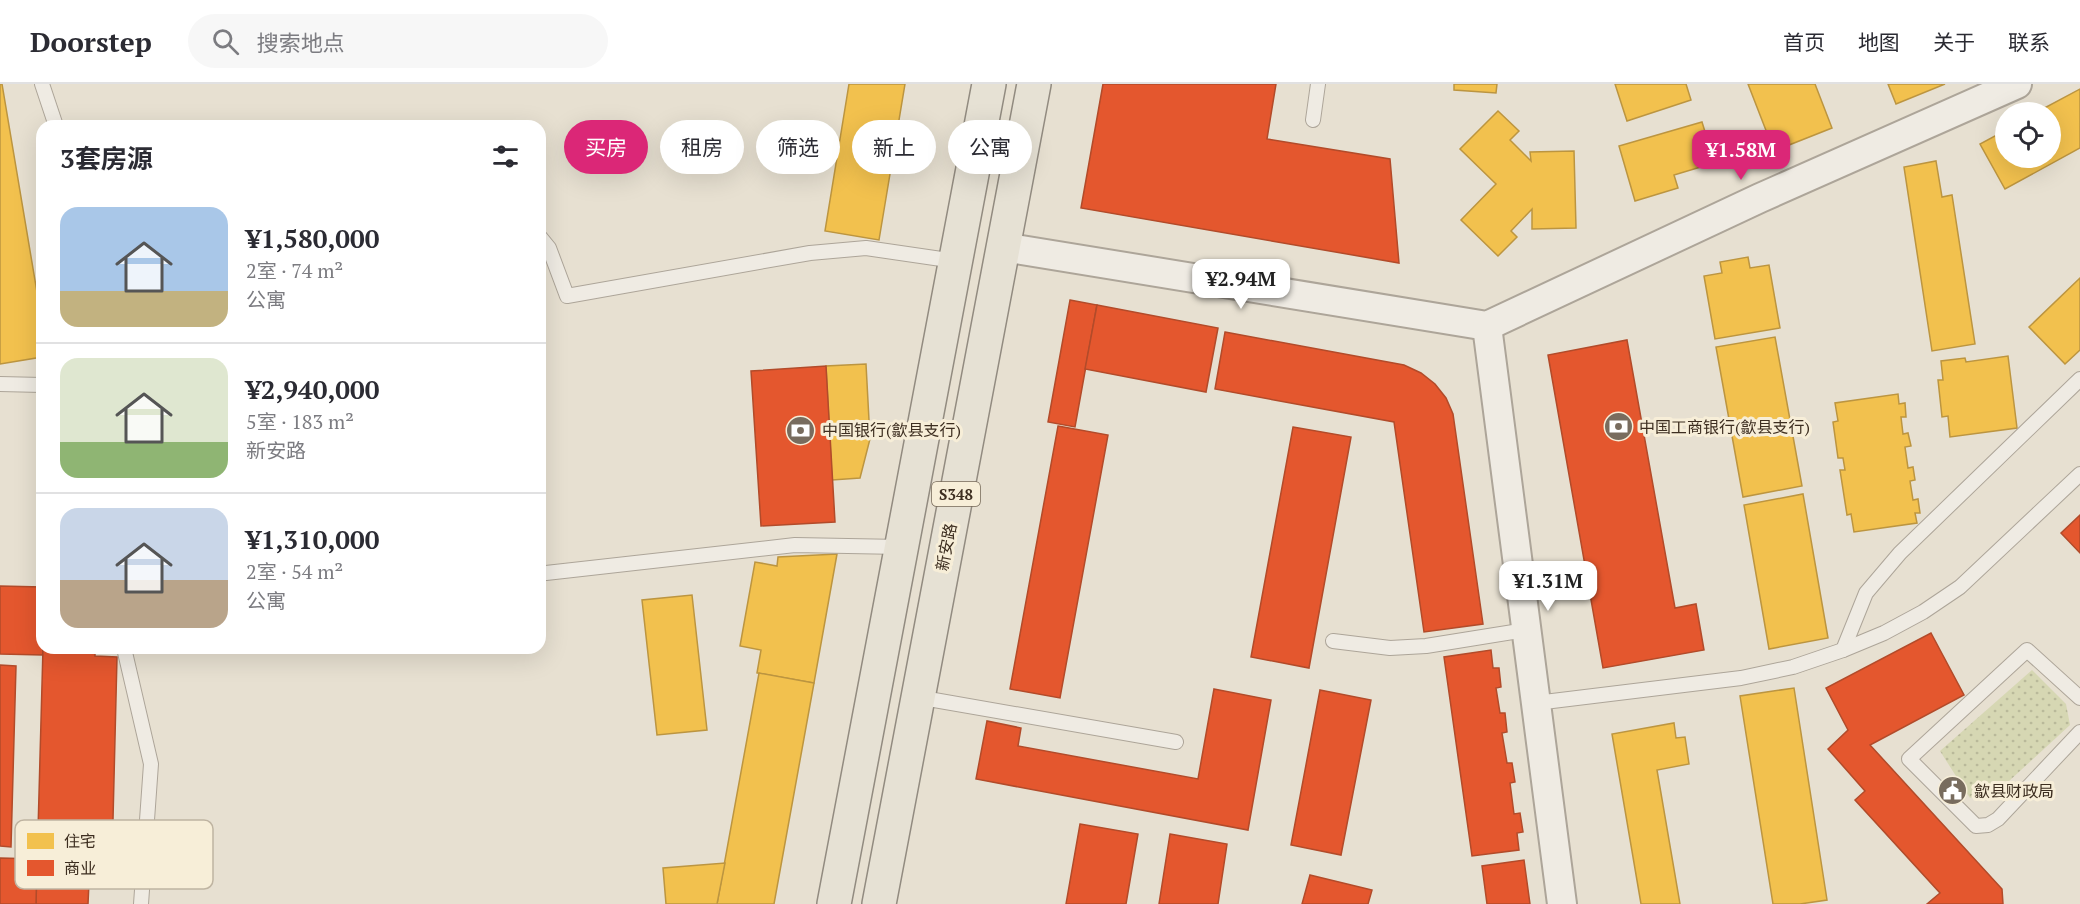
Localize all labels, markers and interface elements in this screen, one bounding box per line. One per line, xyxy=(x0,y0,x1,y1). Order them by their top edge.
search box xyxy=(188,14,608,68)
text: Doorstep xyxy=(30,23,152,60)
icon: search xyxy=(209,25,242,58)
text: 搜索地点 xyxy=(257,28,345,57)
text: 首页 xyxy=(1783,28,1825,56)
text: 地图 xyxy=(1858,28,1900,56)
text: 关于 xyxy=(1933,28,1975,56)
text: 联系 xyxy=(2008,28,2050,56)
map controls xyxy=(1995,102,2061,168)
button: locate xyxy=(1995,102,2061,168)
chip: 买房 xyxy=(564,120,648,174)
chip: 租房 xyxy=(660,120,744,174)
chip: 筛选 xyxy=(756,120,840,174)
chip: 新上 xyxy=(852,120,936,174)
chip: 公寓 xyxy=(948,120,1032,174)
pin: ¥1.58M xyxy=(1692,130,1790,181)
text: ¥1.58M xyxy=(1706,136,1776,163)
icon: filters xyxy=(489,140,522,173)
text: 3套房源 xyxy=(60,141,153,175)
text: ¥1,580,000 xyxy=(246,221,379,255)
icon: home xyxy=(108,231,180,303)
text: 2室 · 74 m² xyxy=(246,257,343,284)
pin: ¥2.94M xyxy=(1192,259,1290,310)
text: ¥2.94M xyxy=(1206,265,1276,292)
text: 公寓 xyxy=(246,286,286,313)
text: ¥2,940,000 xyxy=(246,372,379,406)
icon: home xyxy=(108,382,180,454)
text: 5室 · 183 m² xyxy=(246,408,354,435)
bank icon: 中国工商银行(歙县支行) xyxy=(1602,411,1634,443)
bank icon: 中国银行(歙县支行) xyxy=(785,414,817,446)
place label: 中国工商银行(歙县支行) xyxy=(1639,416,1810,438)
place label: 中国银行(歙县支行) xyxy=(822,419,961,441)
text: 新安路 xyxy=(246,437,306,464)
road number: S348 xyxy=(932,482,980,506)
street label: 新安路 xyxy=(931,521,961,573)
text: ¥1,310,000 xyxy=(246,522,379,556)
icon: home xyxy=(108,532,180,604)
text: 2室 · 54 m² xyxy=(246,558,343,585)
pin: ¥1.31M xyxy=(1499,561,1597,612)
text: ¥1.31M xyxy=(1513,567,1583,594)
text: 公寓 xyxy=(246,587,286,614)
public building icon: 歙县财政局 xyxy=(1937,775,1969,807)
place label: 歙县财政局 xyxy=(1974,780,2054,802)
legend xyxy=(15,820,213,889)
text: 住宅 xyxy=(64,830,96,852)
text: 商业 xyxy=(64,857,96,879)

